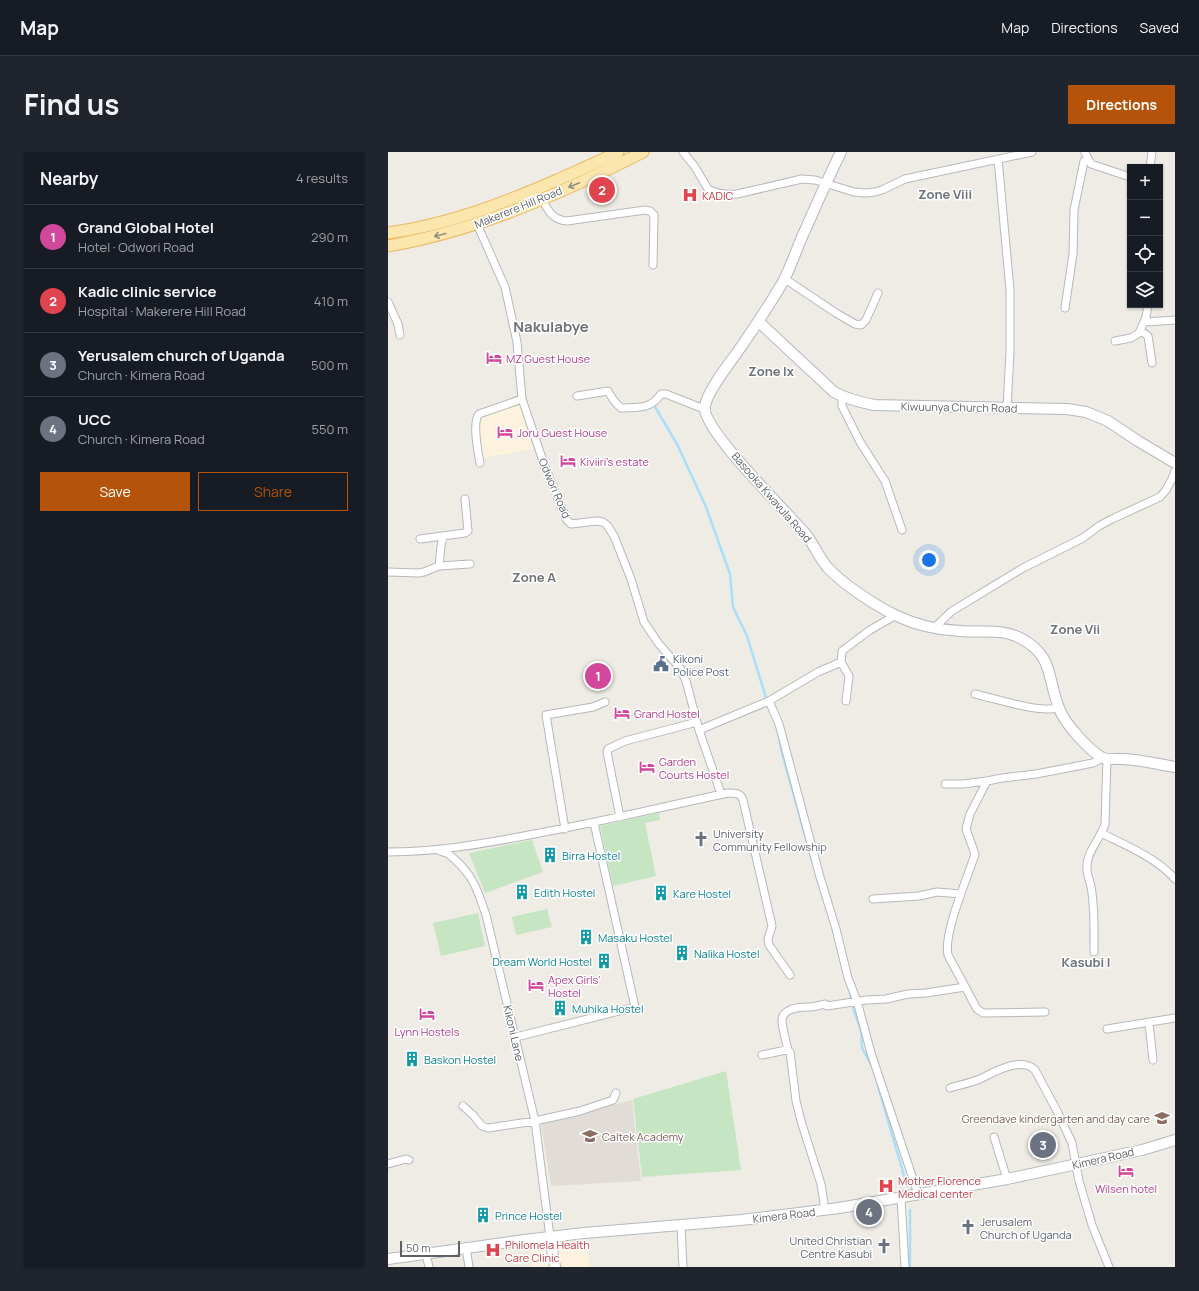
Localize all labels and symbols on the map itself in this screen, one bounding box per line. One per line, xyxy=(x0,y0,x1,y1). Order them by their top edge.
pin: 2 xyxy=(589,175,615,205)
one-way arrow xyxy=(568,182,580,189)
street label: Makerere Hill Road xyxy=(472,183,564,231)
district label: Zone Viii xyxy=(918,185,972,203)
hospital icon: KADIC xyxy=(681,186,699,204)
place label: KADIC xyxy=(702,188,733,203)
one-way arrow xyxy=(434,231,447,239)
district label: Nakulabye xyxy=(513,316,589,337)
hotel icon: MZ Guest House xyxy=(485,349,503,367)
place label: MZ Guest House xyxy=(506,351,591,366)
district label: Zone Ix xyxy=(748,362,795,380)
street label: Kiwuunya Church Road xyxy=(901,398,1017,416)
hotel icon: Joru Guest House xyxy=(496,423,514,441)
place label: Joru Guest House xyxy=(517,425,608,440)
street label: Basooka Kwavula Road xyxy=(729,449,815,545)
hotel icon: Kiviiri's estate xyxy=(559,452,577,470)
place label: Kiviiri's estate xyxy=(580,454,649,469)
street label: Odwori Road xyxy=(536,456,574,520)
your location xyxy=(919,550,939,570)
district label: Zone A xyxy=(512,568,556,586)
district label: Zone Vii xyxy=(1050,620,1100,638)
place label: Kikoni Police Post xyxy=(673,651,729,679)
public building icon: Kikoni Police Post xyxy=(652,655,670,673)
pin: 1 xyxy=(585,661,611,691)
hotel icon: Grand Hostel xyxy=(613,704,631,722)
place label: Grand Hostel xyxy=(634,706,700,721)
place label: Garden Courts Hostel xyxy=(659,754,729,782)
hotel icon: Garden Courts Hostel xyxy=(638,758,656,776)
place label: University Community Fellowship xyxy=(713,826,827,854)
church icon: University Community Fellowship xyxy=(692,830,710,848)
building icon: Birra Hostel xyxy=(541,846,559,864)
place label: Birra Hostel xyxy=(562,848,620,863)
building icon: Edith Hostel xyxy=(513,883,531,901)
building icon: Kare Hostel xyxy=(652,884,670,902)
place label: Edith Hostel xyxy=(534,885,595,900)
place label: Kare Hostel xyxy=(673,886,731,901)
building icon: Masaku Hostel xyxy=(577,928,595,946)
place label: Masaku Hostel xyxy=(598,930,672,945)
building icon: Nalika Hostel xyxy=(673,944,691,962)
place label: Nalika Hostel xyxy=(694,946,759,961)
building icon: Dream World Hostel xyxy=(595,952,613,970)
district label: Kasubi I xyxy=(1062,953,1110,971)
place label: Dream World Hostel xyxy=(492,954,592,969)
place label: Apex Girls’ Hostel xyxy=(548,972,601,1000)
hotel icon: Apex Girls’ Hostel xyxy=(527,976,545,994)
building icon: Muhika Hostel xyxy=(551,999,569,1017)
place label: Muhika Hostel xyxy=(572,1001,644,1016)
street label: Kikoni Lane xyxy=(500,1004,528,1063)
hotel icon: Lynn Hostels xyxy=(418,1005,436,1023)
place label: Lynn Hostels xyxy=(395,1024,460,1039)
building icon: Baskon Hostel xyxy=(403,1050,421,1068)
place label: Baskon Hostel xyxy=(424,1052,496,1067)
school or university icon: Greendave kindergarten and day care xyxy=(1153,1109,1171,1127)
place label: Greendave kindergarten and day care xyxy=(962,1111,1151,1126)
school or university icon: Caltek Academy xyxy=(581,1127,599,1145)
place label: Caltek Academy xyxy=(602,1129,684,1144)
pin: 3 xyxy=(1030,1130,1056,1160)
street label: Kimera Road xyxy=(1071,1144,1135,1172)
hotel icon: Wilsen hotel xyxy=(1117,1162,1135,1180)
place label: Mother Florence Medical center xyxy=(898,1173,981,1201)
hospital icon: Mother Florence Medical center xyxy=(877,1177,895,1195)
place label: Wilsen hotel xyxy=(1095,1181,1157,1196)
pin: 4 xyxy=(856,1197,882,1227)
street label: Kimera Road xyxy=(752,1204,816,1226)
building icon: Prince Hostel xyxy=(474,1206,492,1224)
place label: Prince Hostel xyxy=(495,1208,562,1223)
place label: Jerusalem Church of Uganda xyxy=(980,1214,1072,1242)
church icon: Jerusalem Church of Uganda xyxy=(959,1218,977,1236)
place label: United Christian Centre Kasubi xyxy=(790,1233,872,1261)
place label: Philomela Health Care Clinic xyxy=(505,1237,590,1265)
church icon: United Christian Centre Kasubi xyxy=(875,1237,893,1255)
scale bar xyxy=(400,1239,460,1258)
hospital icon: Philomela Health Care Clinic xyxy=(484,1241,502,1259)

